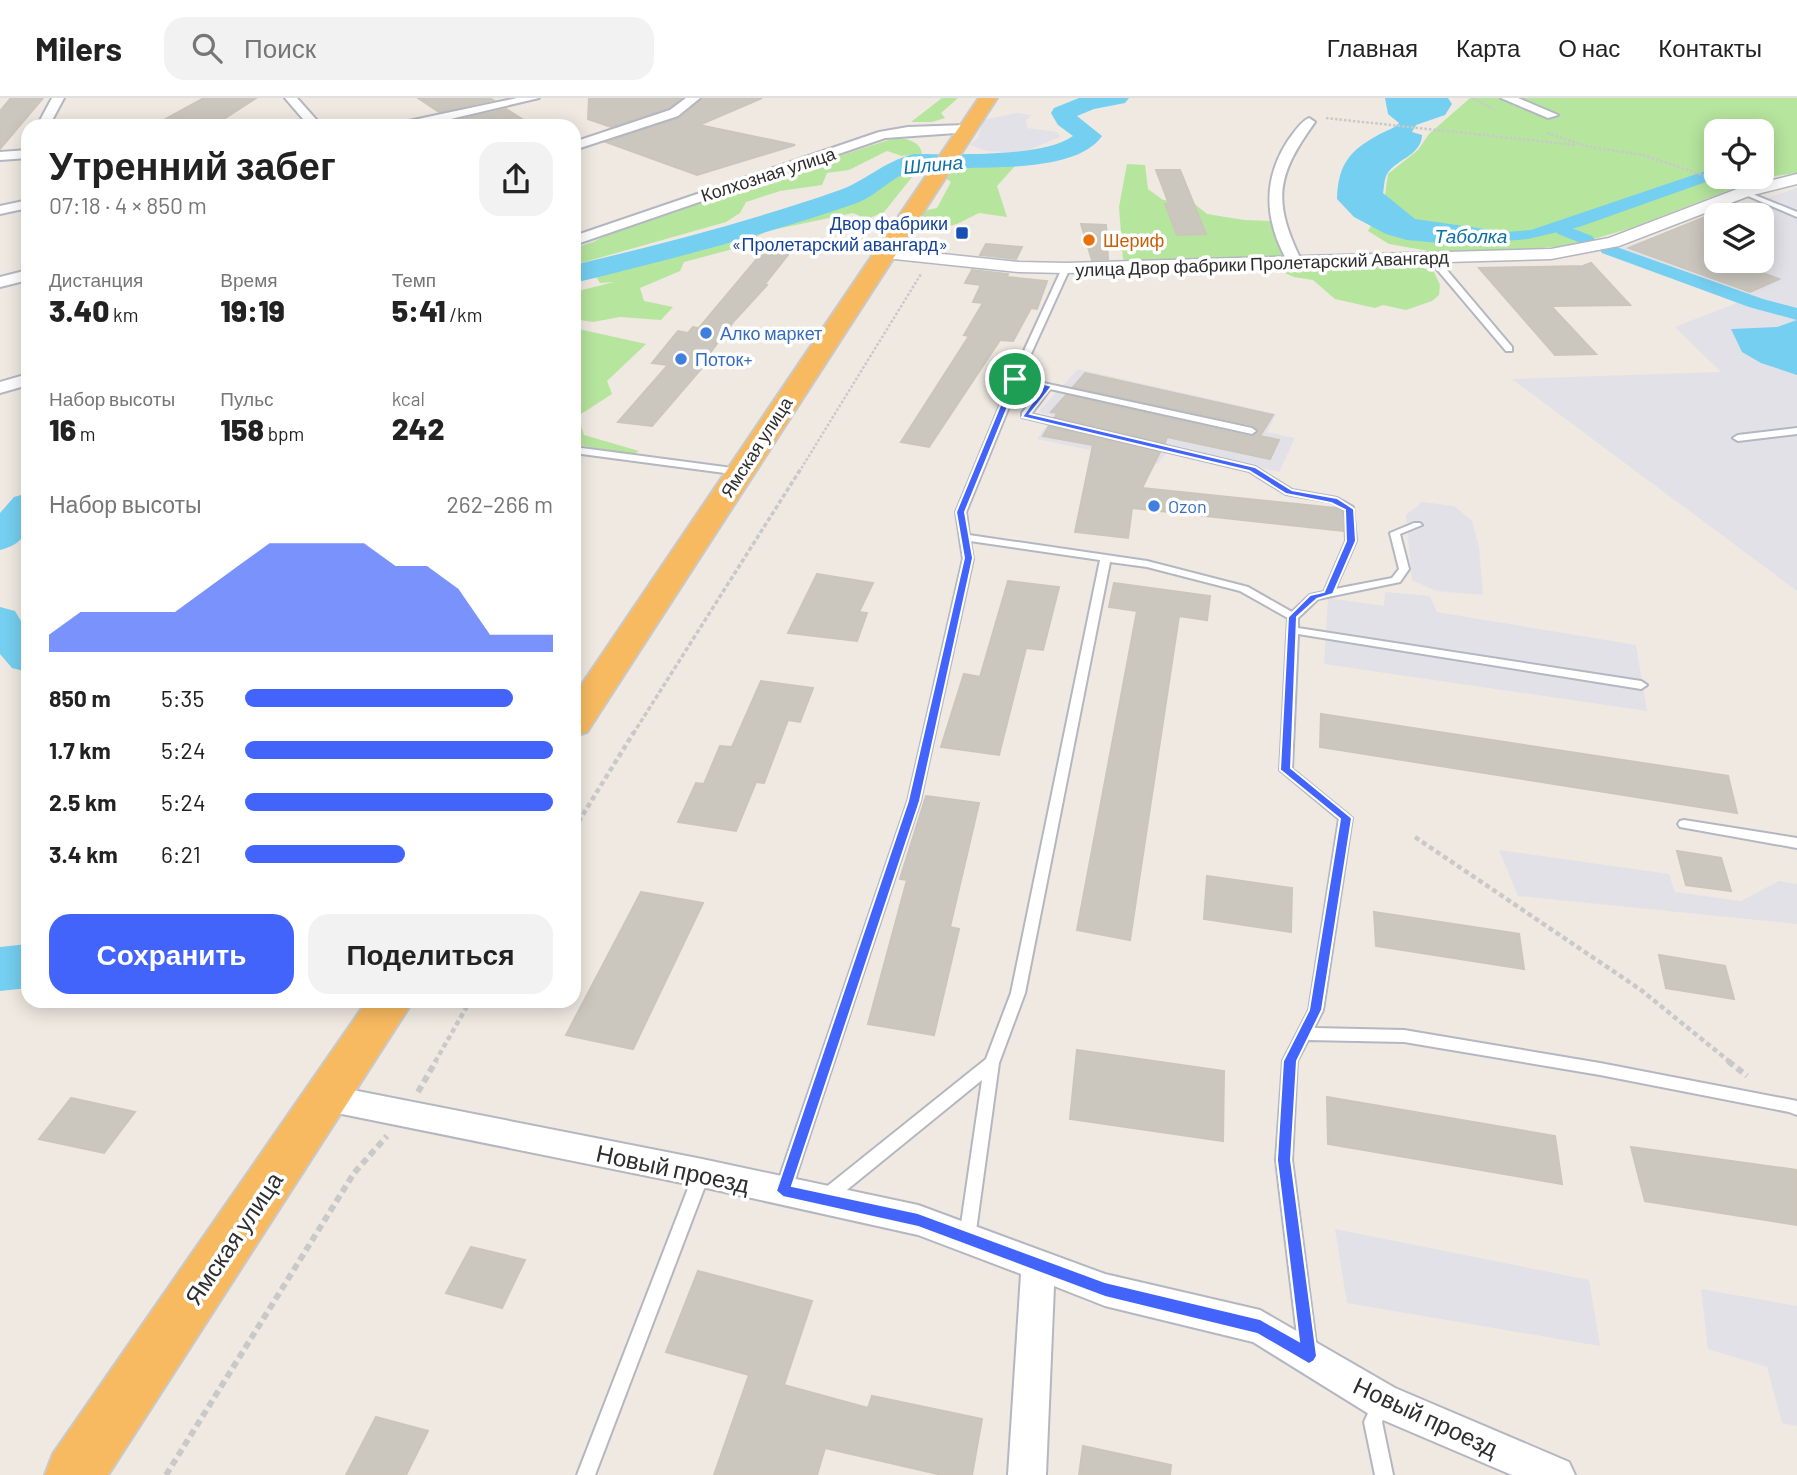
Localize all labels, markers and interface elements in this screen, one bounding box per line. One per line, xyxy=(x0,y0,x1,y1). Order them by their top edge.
search box xyxy=(164,17,654,80)
text: Milers xyxy=(35,28,122,68)
icon: search xyxy=(188,29,226,67)
text: Поиск xyxy=(244,32,316,63)
text: Главная xyxy=(1327,33,1418,62)
text: Карта xyxy=(1456,33,1520,62)
text: О нас xyxy=(1558,33,1620,62)
text: Контакты xyxy=(1658,33,1762,62)
map controls xyxy=(1704,119,1774,273)
button: locate xyxy=(1704,119,1774,189)
text: Утренний забег xyxy=(49,142,336,188)
button: share xyxy=(479,142,553,216)
street label: Колхозная улица xyxy=(698,142,839,206)
water label: Шлина xyxy=(902,150,964,178)
text: 07:18 · 4 × 850 m xyxy=(49,191,207,219)
button: layers xyxy=(1704,203,1774,273)
place label: Двор фабрики «Пролетарский авангард» xyxy=(732,212,948,255)
water label: Таболка xyxy=(1435,224,1507,247)
marker: Двор фабрики «Пролетарский авангард» xyxy=(954,225,970,241)
place label: Шериф xyxy=(1103,229,1165,251)
marker: Шериф xyxy=(1081,232,1097,248)
street label: улица Двор фабрики Пролетарский Авангард xyxy=(1075,245,1450,281)
text: Дистанция xyxy=(49,268,143,291)
text: Время xyxy=(220,268,278,291)
text: Темп xyxy=(392,268,436,291)
text: 3.40 xyxy=(49,292,109,328)
text: 19:19 xyxy=(220,292,285,328)
text: 5:41 xyxy=(392,292,446,328)
text: km xyxy=(109,303,138,326)
text: /km xyxy=(446,303,482,326)
place label: Алко маркет xyxy=(720,322,822,344)
marker: Алко маркет xyxy=(698,325,714,341)
place label: Поток+ xyxy=(695,348,752,370)
pin xyxy=(985,349,1045,409)
marker: Поток+ xyxy=(673,351,689,367)
icon: arrive xyxy=(996,360,1034,398)
text: Набор высоты xyxy=(49,387,175,410)
text: Пульс xyxy=(220,387,274,410)
text: kcal xyxy=(392,387,425,410)
street label: Ямская улица xyxy=(715,392,797,501)
text: 242 xyxy=(392,410,444,446)
text: 16 xyxy=(49,411,76,447)
text: 158 xyxy=(220,411,264,447)
text: m xyxy=(76,422,96,445)
text: bpm xyxy=(264,422,304,445)
text: Набор высоты xyxy=(49,490,202,518)
text: 262–266 m xyxy=(447,490,553,518)
place label: Ozon xyxy=(1168,495,1207,517)
marker: Ozon xyxy=(1146,498,1162,514)
text: 850 m xyxy=(49,684,111,712)
text: 5:35 xyxy=(161,684,204,712)
text: 1.7 km xyxy=(49,736,111,764)
text: 5:24 xyxy=(161,736,206,764)
text: 2.5 km xyxy=(49,788,117,816)
text: 5:24 xyxy=(161,788,206,816)
text: 3.4 km xyxy=(49,840,118,868)
text: 6:21 xyxy=(161,840,201,868)
button: Сохранить xyxy=(49,914,294,994)
button: Поделиться xyxy=(308,914,553,994)
street label: Новый проезд xyxy=(594,1138,752,1198)
street label: Ямская улица xyxy=(178,1166,288,1310)
street label: Новый проезд xyxy=(1349,1370,1503,1462)

